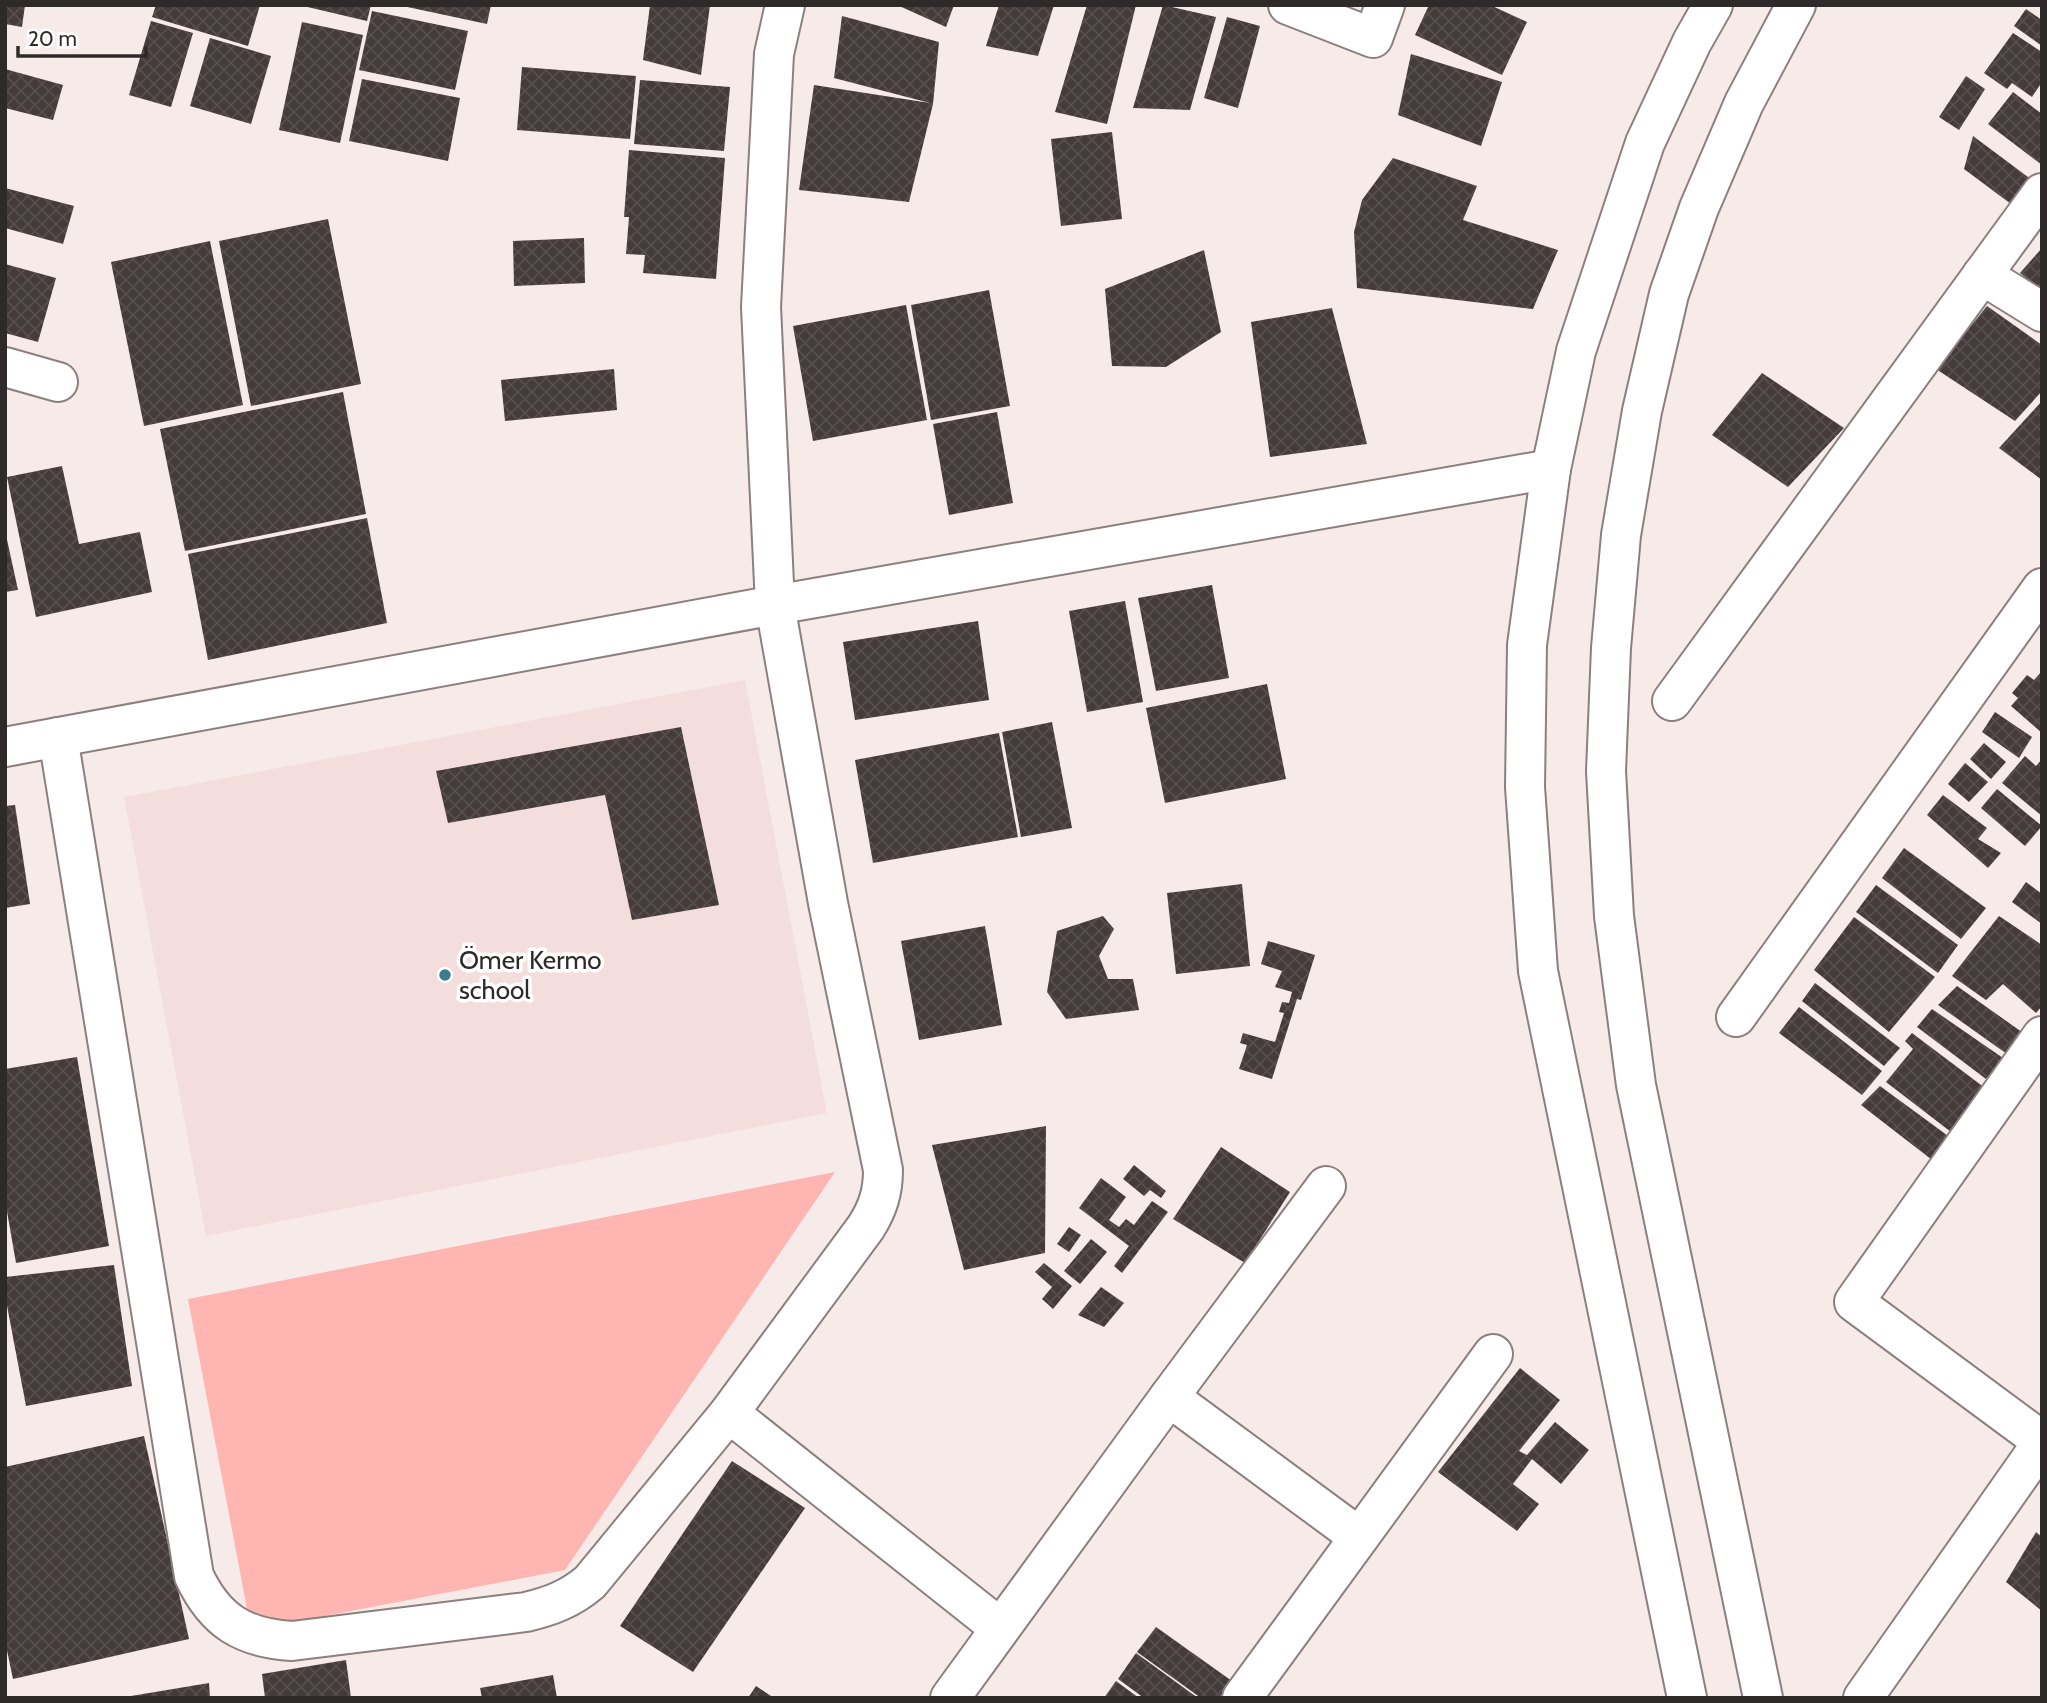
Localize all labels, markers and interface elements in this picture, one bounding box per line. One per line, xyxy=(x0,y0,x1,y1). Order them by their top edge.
scale bar xyxy=(18,14,145,58)
text: 20 m xyxy=(28,26,77,51)
place label: Ömer Kermo school xyxy=(459,944,601,1006)
marker: Ömer Kermo school xyxy=(437,967,453,983)

